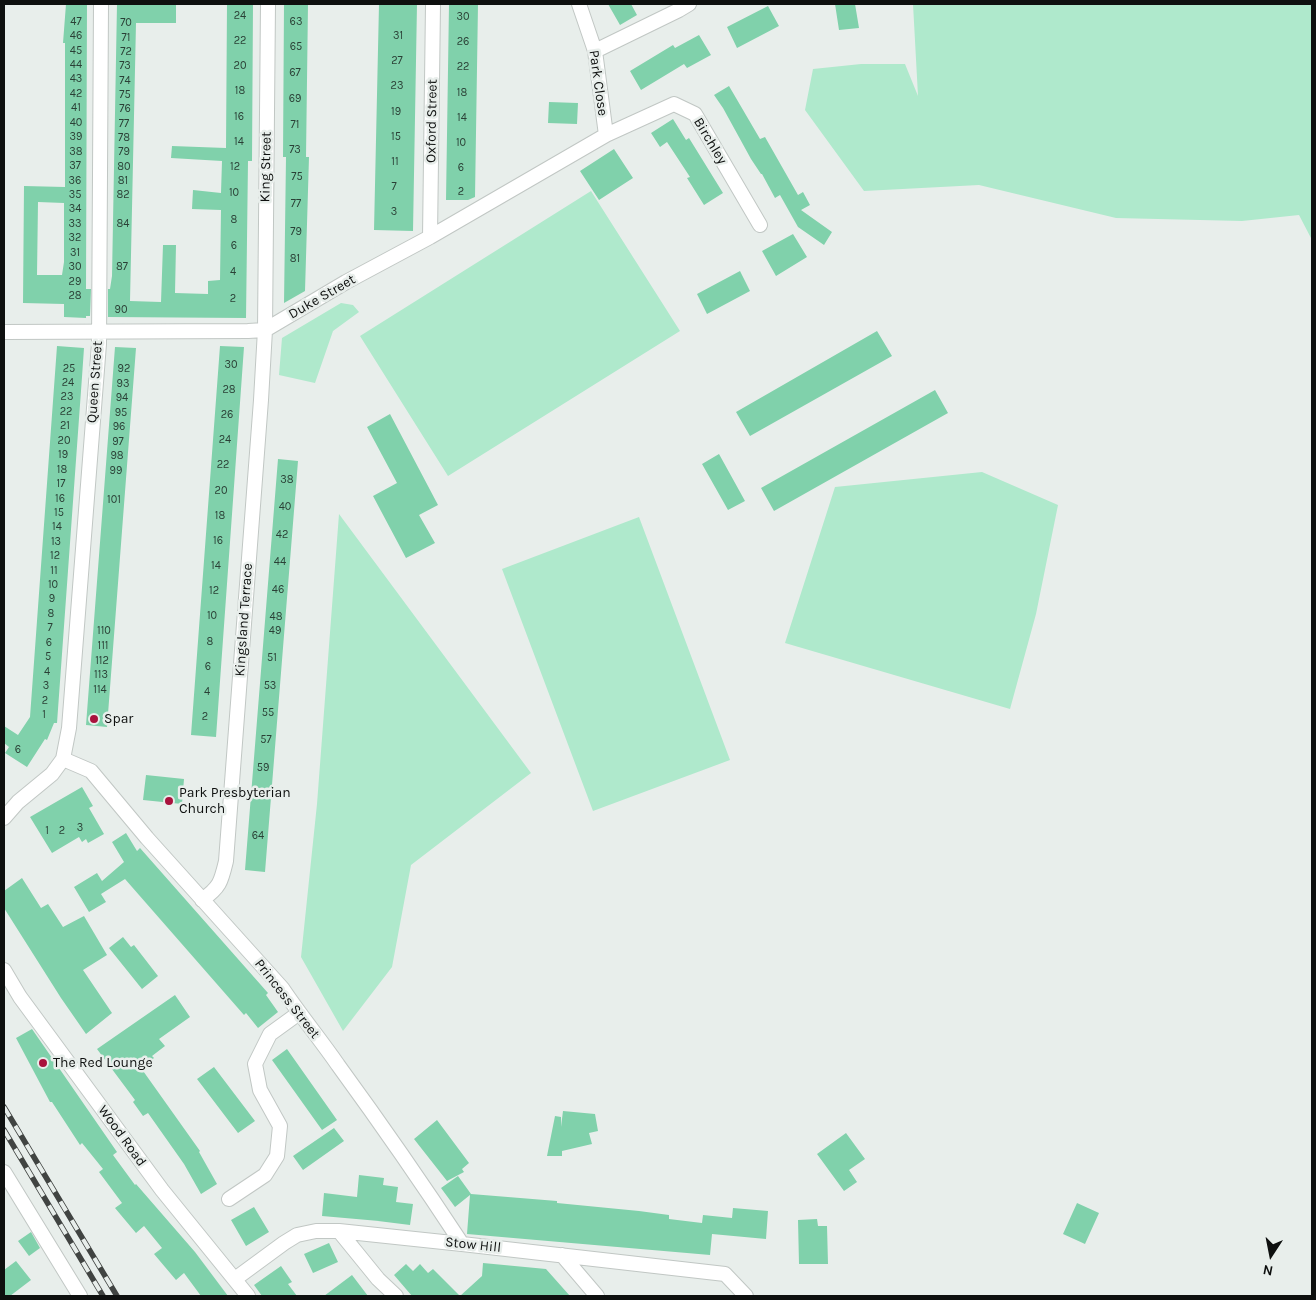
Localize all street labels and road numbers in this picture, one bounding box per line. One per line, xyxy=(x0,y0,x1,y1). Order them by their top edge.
street label: Park Close xyxy=(585,49,611,117)
street label: Oxford Street xyxy=(423,79,441,163)
street label: Birchley xyxy=(690,115,730,167)
street label: King Street xyxy=(257,131,275,203)
street label: Duke Street xyxy=(286,271,358,323)
street label: Queen Street xyxy=(84,340,106,424)
street label: Kingsland Terrace xyxy=(232,563,256,677)
street label: Princess Street xyxy=(251,956,323,1042)
street label: Wood Road xyxy=(94,1102,150,1170)
street label: Stow Hill xyxy=(444,1234,502,1256)

